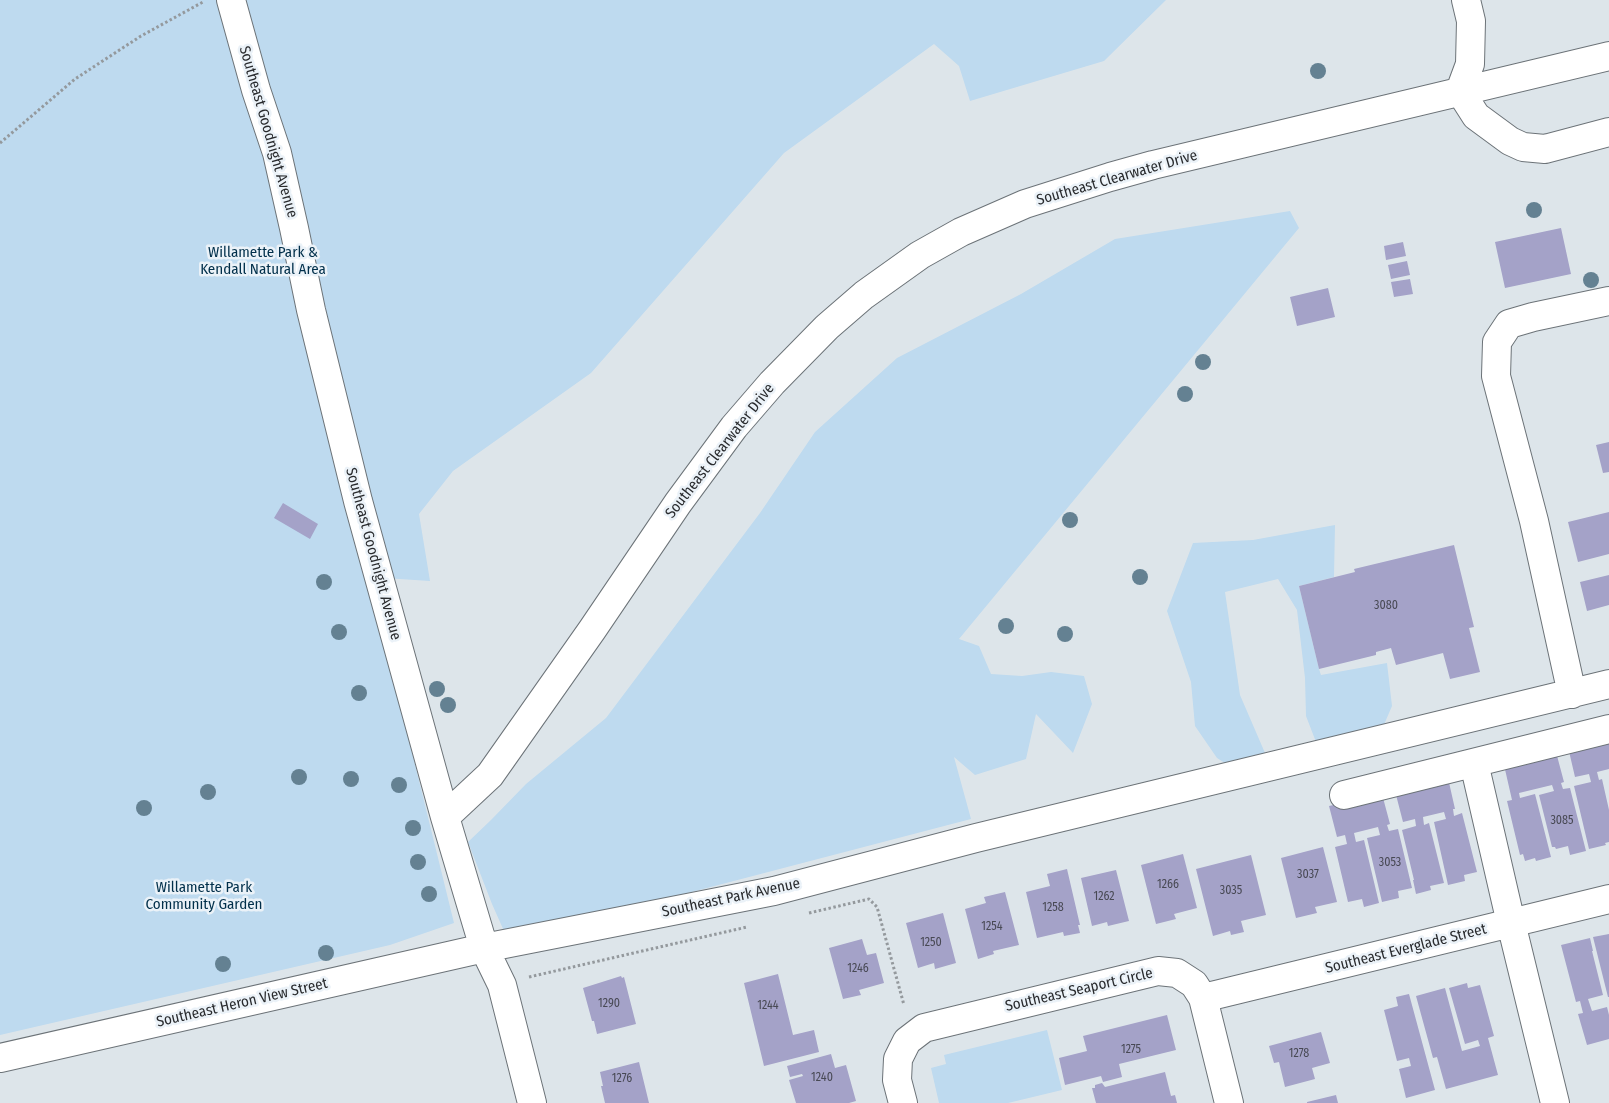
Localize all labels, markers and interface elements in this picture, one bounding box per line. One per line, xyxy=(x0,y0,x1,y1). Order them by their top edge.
street label: Southeast Goodnight Avenue xyxy=(235,44,301,220)
street label: Southeast Clearwater Drive xyxy=(1035,146,1199,210)
park label: Willamette Park & Kendall Natural Area xyxy=(200,244,326,279)
street label: Southeast Clearwater Drive xyxy=(662,380,778,522)
street label: Southeast Goodnight Avenue xyxy=(341,466,405,642)
house number: 3080 xyxy=(1374,599,1398,613)
house number: 3085 xyxy=(1550,814,1574,828)
house number: 3053 xyxy=(1379,856,1401,870)
house number: 3037 xyxy=(1297,868,1319,882)
street label: Southeast Park Avenue xyxy=(660,875,802,921)
house number: 1266 xyxy=(1157,878,1179,892)
park label: Willamette Park Community Garden xyxy=(146,879,262,914)
house number: 3035 xyxy=(1220,884,1242,898)
house number: 1262 xyxy=(1093,890,1115,904)
house number: 1258 xyxy=(1042,901,1064,915)
house number: 1254 xyxy=(981,920,1003,934)
street label: Southeast Everglade Street xyxy=(1324,920,1488,978)
house number: 1250 xyxy=(920,936,942,950)
house number: 1246 xyxy=(847,962,869,976)
street label: Southeast Seaport Circle xyxy=(1003,964,1155,1016)
street label: Southeast Heron View Street xyxy=(155,975,329,1031)
house number: 1290 xyxy=(598,997,620,1011)
house number: 1244 xyxy=(757,999,779,1013)
house number: 1275 xyxy=(1121,1043,1141,1057)
house number: 1278 xyxy=(1289,1047,1309,1061)
house number: 1240 xyxy=(811,1071,833,1085)
house number: 1276 xyxy=(612,1072,632,1086)

